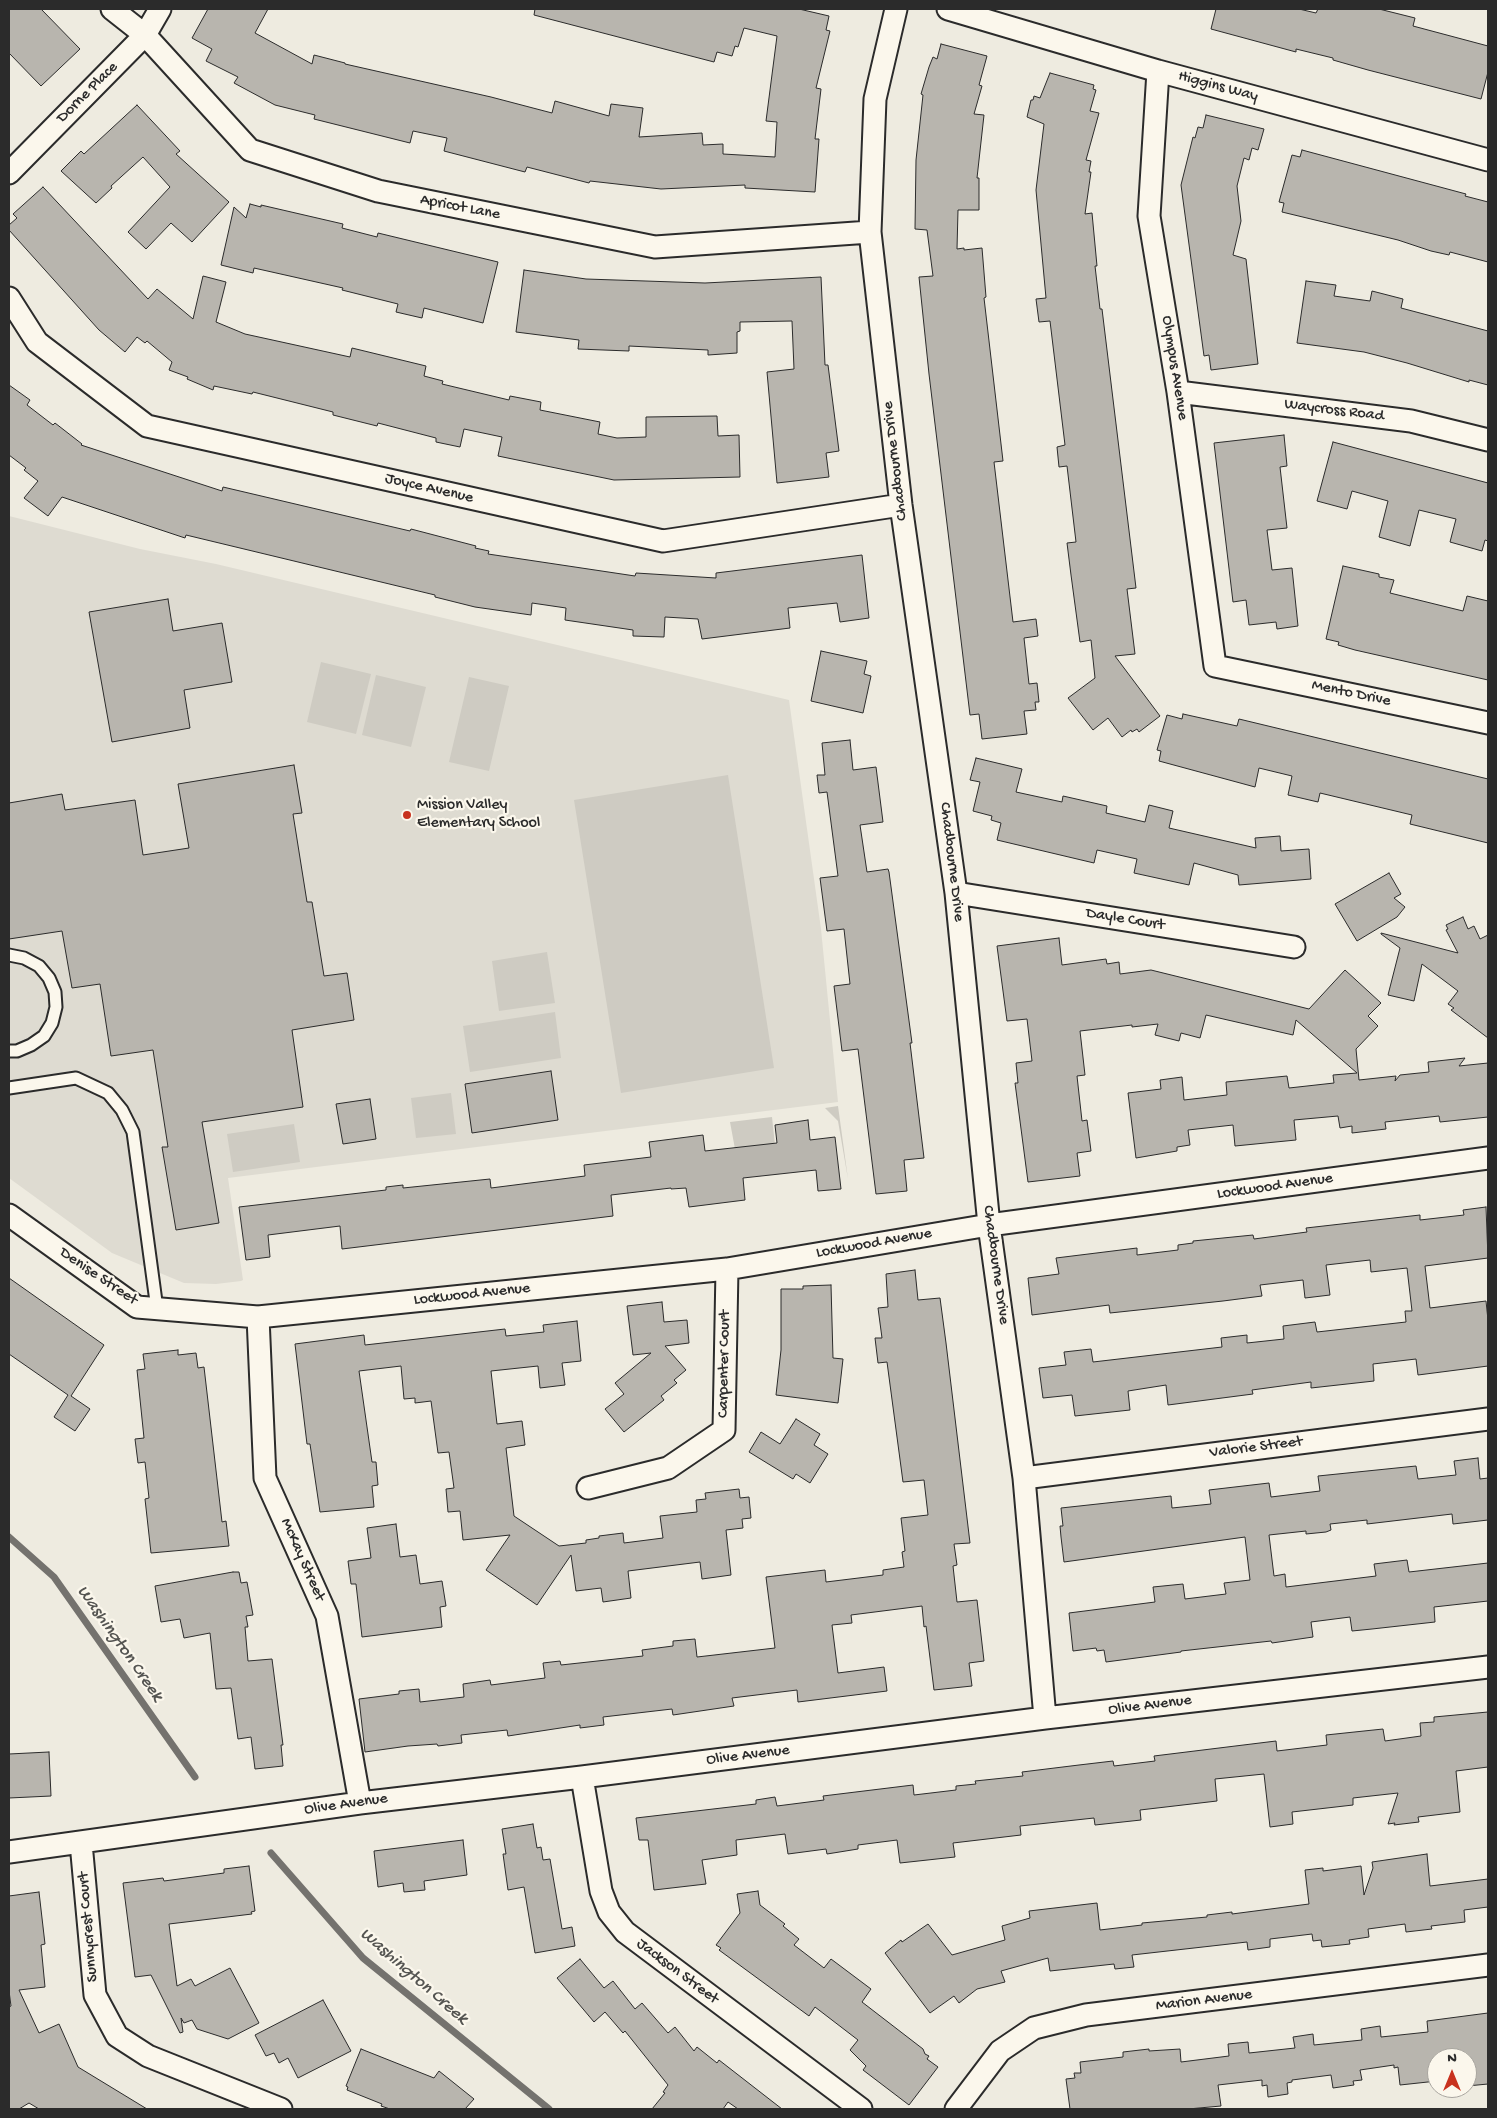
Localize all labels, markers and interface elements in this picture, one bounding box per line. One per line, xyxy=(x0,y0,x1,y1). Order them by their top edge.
street label: Dorne Place xyxy=(53,58,123,128)
street label: Higgins Way xyxy=(1176,67,1260,107)
street label: Apricot Lane xyxy=(418,191,502,225)
street label: Olympus Avenue xyxy=(1156,314,1192,422)
street label: Waycross Road xyxy=(1283,395,1385,427)
street label: Chadbourne Drive xyxy=(879,400,913,522)
street label: Joyce Avenue xyxy=(383,469,475,509)
street label: Mento Drive xyxy=(1310,676,1392,712)
place label: Mission Valley Elementary School xyxy=(417,796,540,834)
street label: Chadbourne Drive xyxy=(934,801,968,923)
marker: Mission Valley Elementary School xyxy=(401,809,413,821)
street label: Dayle Court xyxy=(1084,904,1166,936)
street label: Lockwood Avenue xyxy=(1216,1169,1334,1205)
street label: Chadbourne Drive xyxy=(977,1204,1013,1326)
street label: Lockwood Avenue xyxy=(815,1224,933,1264)
street label: Denise Street xyxy=(55,1244,141,1310)
street label: Lockwood Avenue xyxy=(413,1279,531,1311)
street label: Carpenter Court xyxy=(714,1310,736,1418)
street label: Valorie Street xyxy=(1208,1433,1304,1463)
street label: McKay Street xyxy=(275,1516,329,1604)
water label: Washington Creek xyxy=(71,1582,167,1706)
street label: Olive Avenue xyxy=(1107,1691,1193,1721)
street label: Olive Avenue xyxy=(705,1741,791,1771)
street label: Olive Avenue xyxy=(303,1790,389,1820)
street label: Sunnycrest Court xyxy=(75,1871,103,1983)
water label: Washington Creek xyxy=(354,1924,472,2030)
street label: Jackson Street xyxy=(632,1935,722,2009)
street label: Marion Avenue xyxy=(1155,1986,1253,2016)
north arrow xyxy=(1427,2048,1477,2098)
text: N xyxy=(1447,2050,1457,2067)

